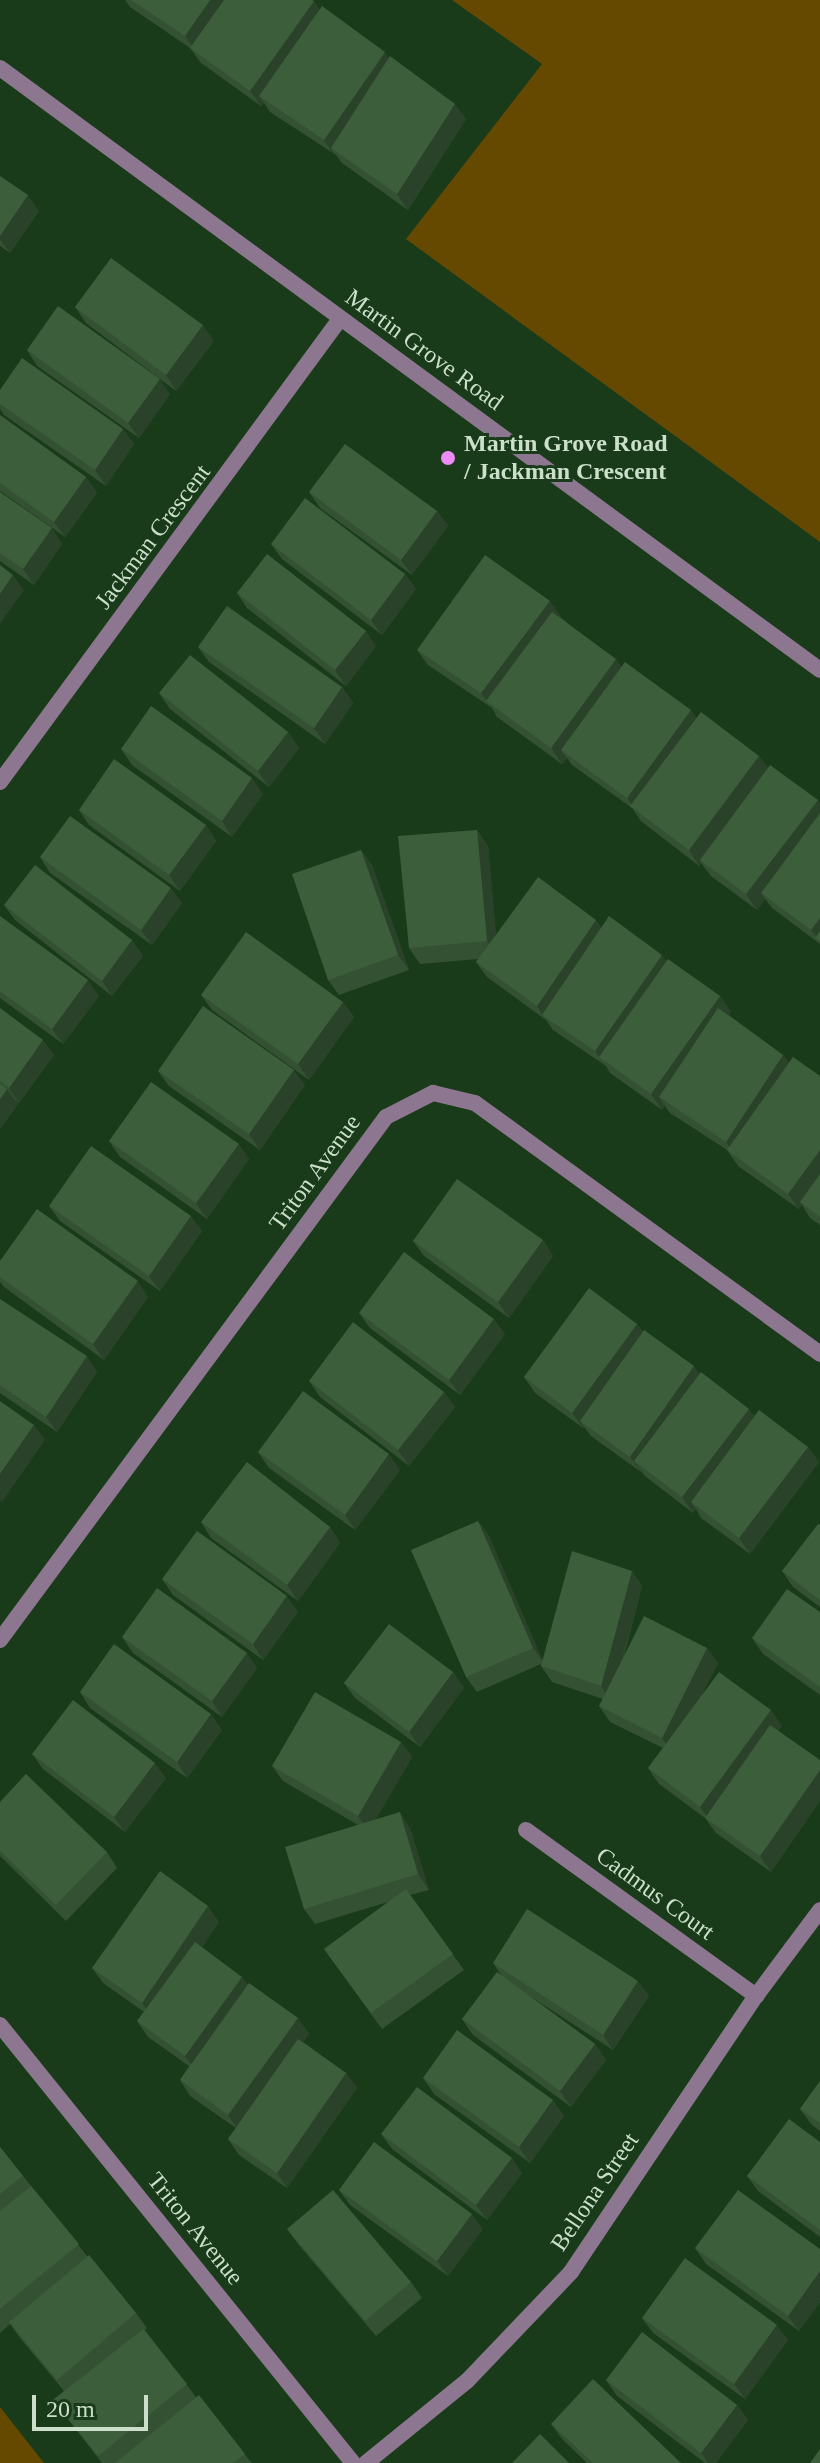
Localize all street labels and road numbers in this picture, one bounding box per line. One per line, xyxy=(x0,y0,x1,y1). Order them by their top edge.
street label: Martin Grove Road xyxy=(340,283,508,417)
street label: Jackman Crescent xyxy=(89,459,217,615)
street label: Triton Avenue xyxy=(263,1109,367,1237)
street label: Cadmus Court xyxy=(590,1841,720,1947)
street label: Bellona Street xyxy=(545,2127,645,2257)
street label: Triton Avenue xyxy=(140,2166,250,2292)

